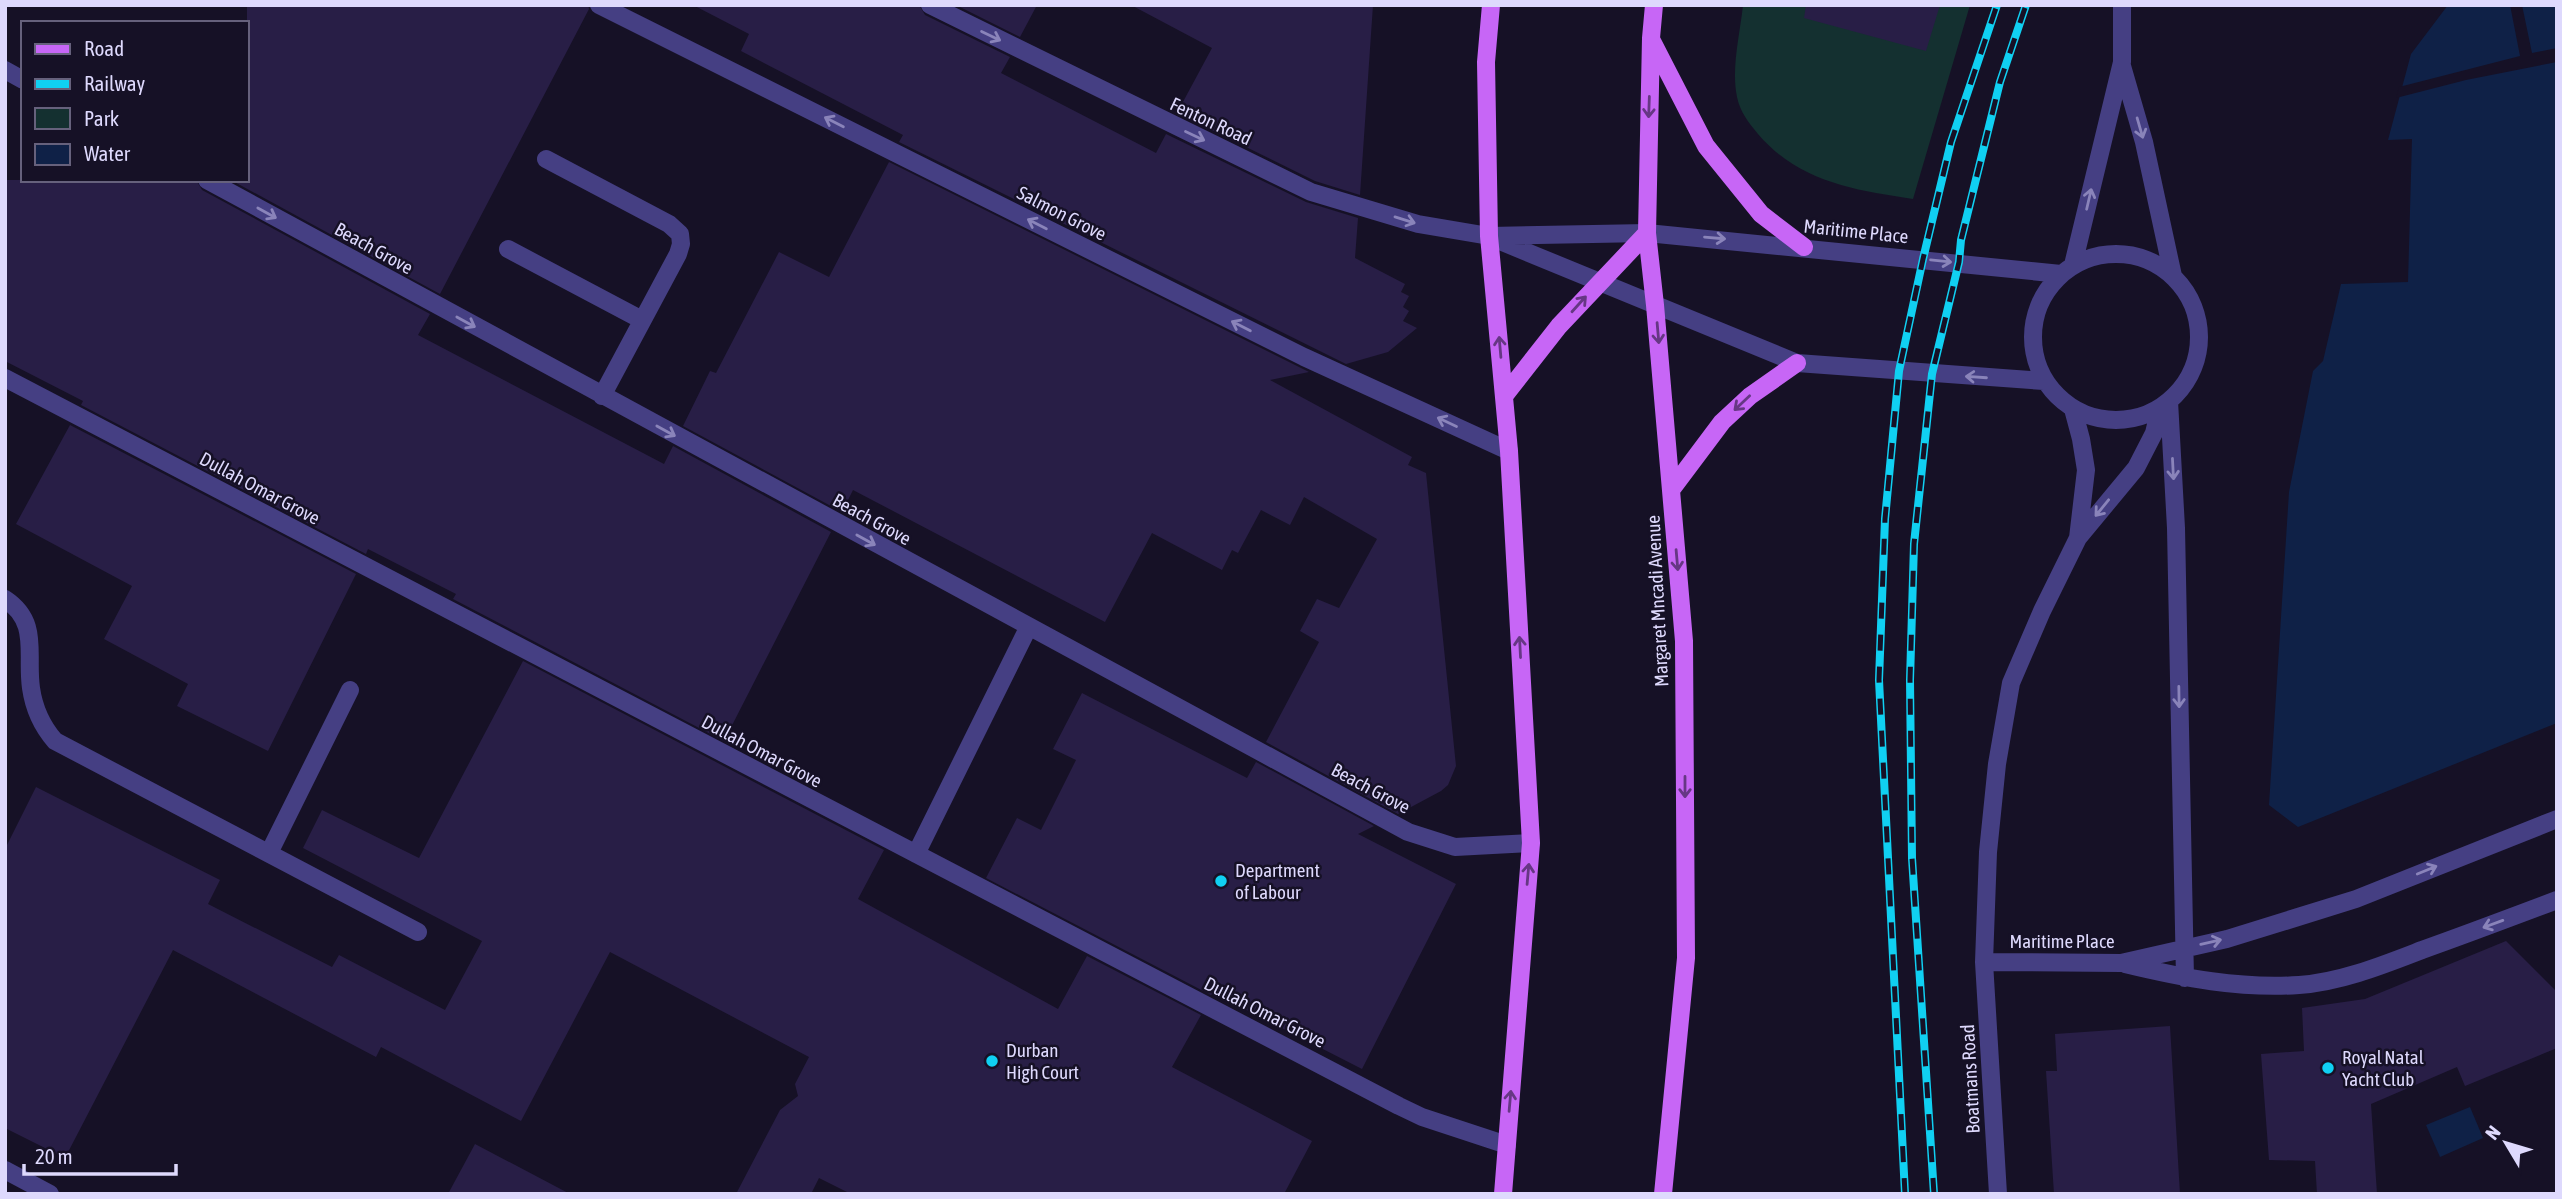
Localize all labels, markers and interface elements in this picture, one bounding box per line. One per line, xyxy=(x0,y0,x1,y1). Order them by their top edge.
legend xyxy=(21,21,248,182)
one-way arrow xyxy=(980,29,1001,43)
text: Road xyxy=(84,36,124,60)
text: Railway xyxy=(84,71,146,95)
street label: Fenton Road xyxy=(1167,93,1255,149)
one-way arrow xyxy=(1642,95,1655,118)
text: Park xyxy=(84,106,119,130)
one-way arrow xyxy=(824,115,845,129)
one-way arrow xyxy=(2135,117,2148,139)
one-way arrow xyxy=(1184,130,1205,143)
text: Water xyxy=(84,141,131,165)
street label: Salmon Grove xyxy=(1014,181,1110,245)
one-way arrow xyxy=(2083,188,2096,211)
one-way arrow xyxy=(256,206,276,220)
one-way arrow xyxy=(1394,215,1416,228)
street label: Maritime Place xyxy=(1803,215,1909,247)
one-way arrow xyxy=(1027,216,1048,230)
street label: Beach Grove xyxy=(331,218,417,278)
one-way arrow xyxy=(1703,232,1726,245)
one-way arrow xyxy=(1930,254,1952,267)
one-way arrow xyxy=(1571,295,1587,313)
one-way arrow xyxy=(456,315,476,329)
one-way arrow xyxy=(1231,318,1252,332)
one-way arrow xyxy=(1652,322,1665,344)
one-way arrow xyxy=(1493,336,1506,359)
one-way arrow xyxy=(1965,371,1988,384)
one-way arrow xyxy=(1734,395,1751,412)
one-way arrow xyxy=(1436,415,1457,428)
one-way arrow xyxy=(655,425,676,438)
street label: Dullah Omar Grove xyxy=(196,447,324,529)
one-way arrow xyxy=(2166,457,2179,480)
street label: Beach Grove xyxy=(829,489,915,549)
one-way arrow xyxy=(2095,499,2110,517)
street label: Margaret Mncadi Avenue xyxy=(1642,515,1672,687)
one-way arrow xyxy=(855,533,876,547)
one-way arrow xyxy=(1671,548,1684,571)
one-way arrow xyxy=(1513,636,1526,659)
one-way arrow xyxy=(2172,685,2186,708)
street label: Dullah Omar Grove xyxy=(698,710,826,792)
street label: Beach Grove xyxy=(1328,758,1414,818)
one-way arrow xyxy=(1678,776,1692,799)
place label: Department of Labour xyxy=(1235,859,1320,903)
one-way arrow xyxy=(2416,863,2437,876)
one-way arrow xyxy=(1522,864,1535,886)
marker: Department of Labour xyxy=(1213,873,1229,889)
one-way arrow xyxy=(2482,919,2504,931)
street label: Maritime Place xyxy=(2009,930,2115,952)
one-way arrow xyxy=(2200,935,2222,948)
street label: Dullah Omar Grove xyxy=(1201,972,1329,1052)
street label: Boatmans Road xyxy=(1956,1024,1984,1134)
place label: Durban High Court xyxy=(1006,1039,1079,1083)
place label: Royal Natal Yacht Club xyxy=(2342,1046,2424,1090)
marker: Durban High Court xyxy=(984,1053,1000,1069)
marker: Royal Natal Yacht Club xyxy=(2320,1060,2336,1076)
one-way arrow xyxy=(1504,1090,1517,1113)
north arrow xyxy=(2471,1108,2541,1178)
text: N xyxy=(2480,1121,2505,1144)
scale bar xyxy=(24,1132,177,1176)
text: 20 m xyxy=(35,1144,73,1168)

